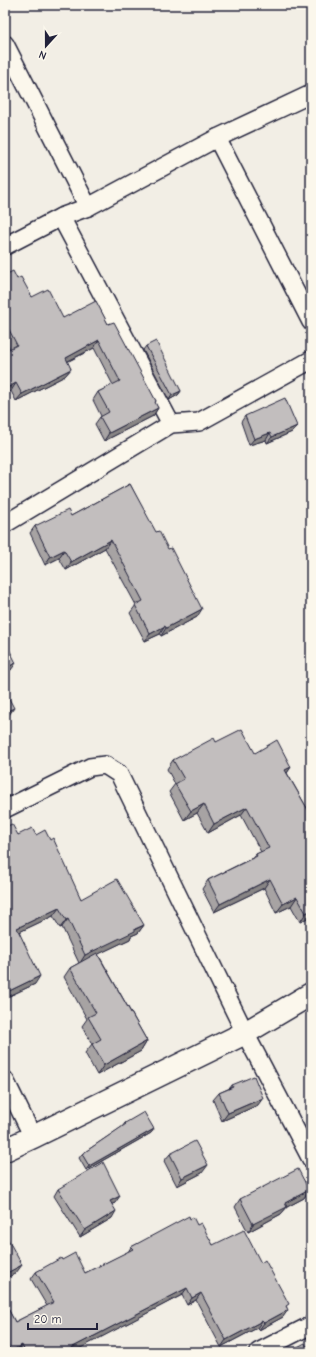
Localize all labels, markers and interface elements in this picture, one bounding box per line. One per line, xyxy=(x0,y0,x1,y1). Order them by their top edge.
north arrow xyxy=(26,26,66,66)
text: N xyxy=(37,48,48,62)
scale bar xyxy=(28,1305,97,1331)
text: 20 m xyxy=(34,1312,62,1326)

